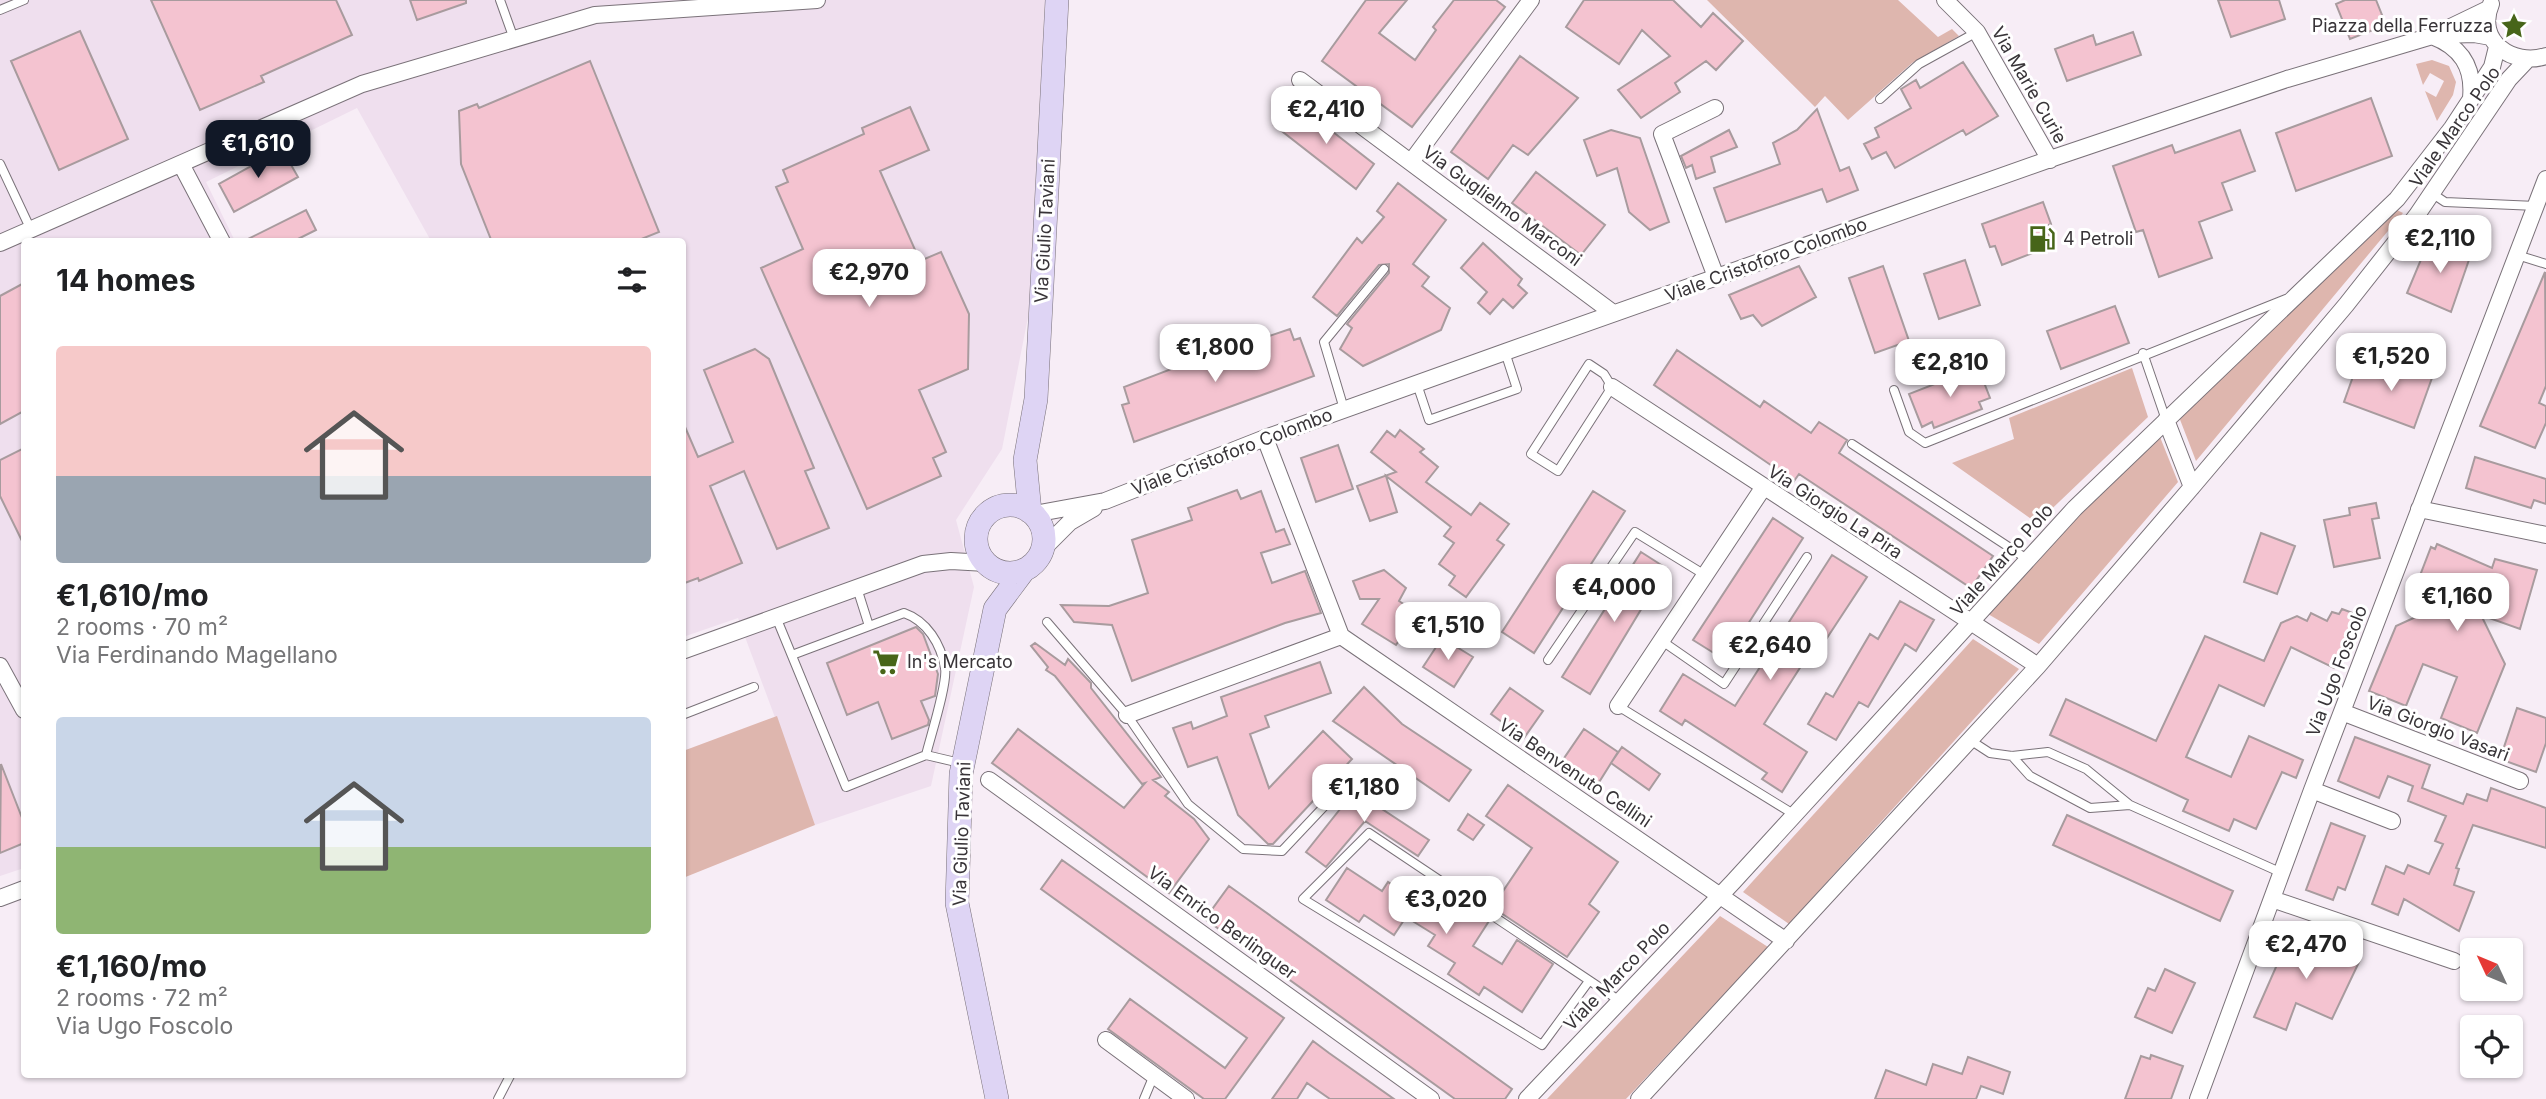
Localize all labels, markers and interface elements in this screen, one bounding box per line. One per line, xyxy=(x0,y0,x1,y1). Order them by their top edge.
place icon: Piazza della Ferruzza xyxy=(2499,11,2529,41)
place label: Piazza della Ferruzza xyxy=(2312,15,2493,36)
street label: Via Marie Curie xyxy=(1988,23,2071,147)
street label: Viale Marco Polo xyxy=(2405,62,2504,191)
pin: €2,410 xyxy=(1269,86,1383,146)
text: €2,410 xyxy=(1287,95,1365,123)
pin: €1,610 xyxy=(201,120,315,180)
text: €1,610 xyxy=(221,129,295,157)
street label: Via Guglielmo Marconi xyxy=(1419,141,1586,270)
street label: Via Giulio Taviani xyxy=(1030,158,1059,304)
street label: Viale Cristoforo Colombo xyxy=(1662,213,1870,306)
pin: €2,110 xyxy=(2383,216,2497,275)
fuel station icon: 4 Petroli xyxy=(2027,224,2057,254)
text: €2,110 xyxy=(2404,224,2476,252)
place label: 4 Petroli xyxy=(2063,228,2133,249)
pin: €2,970 xyxy=(812,250,926,309)
text: €2,970 xyxy=(829,258,909,286)
icon: filters xyxy=(613,261,651,299)
text: 14 homes xyxy=(56,262,195,298)
pin: €1,800 xyxy=(1158,324,1272,384)
text: €1,800 xyxy=(1176,333,1254,361)
pin: €1,520 xyxy=(2334,334,2448,393)
pin: €2,810 xyxy=(1893,340,2007,399)
text: €1,520 xyxy=(2352,342,2430,370)
text: €2,810 xyxy=(1911,348,1989,376)
icon: home xyxy=(291,392,417,518)
street label: Viale Cristoforo Colombo xyxy=(1128,404,1335,500)
street label: Via Giorgio La Pira xyxy=(1764,460,1907,563)
street label: Viale Marco Polo xyxy=(1946,499,2057,620)
pin: €4,000 xyxy=(1557,564,1671,624)
text: €4,000 xyxy=(1572,573,1656,601)
pin: €1,160 xyxy=(2400,574,2514,633)
text: €1,610/mo xyxy=(56,577,209,613)
text: €1,160 xyxy=(2421,582,2493,610)
pin: €1,510 xyxy=(1391,602,1505,662)
street label: Via Ugo Foscolo xyxy=(2302,602,2371,739)
text: €1,510 xyxy=(1411,611,1485,639)
text: 2 rooms · 70 m² xyxy=(56,613,228,641)
pin: €2,640 xyxy=(1713,622,1827,682)
text: €2,640 xyxy=(1728,631,1812,659)
text: Via Ferdinando Magellano xyxy=(56,641,338,669)
supermarket icon: In's Mercato xyxy=(871,647,901,677)
place label: In's Mercato xyxy=(907,651,1013,672)
street label: Via Giorgio Vasari xyxy=(2364,692,2512,765)
street label: Via Benvenuto Cellini xyxy=(1495,714,1656,831)
street label: Via Giulio Taviani xyxy=(948,761,975,907)
icon: home xyxy=(291,763,417,889)
pin: €1,180 xyxy=(1307,764,1421,824)
text: €1,180 xyxy=(1328,773,1400,801)
street label: Via Enrico Berlinguer xyxy=(1144,862,1301,984)
pin: €3,020 xyxy=(1389,876,1503,936)
text: €3,020 xyxy=(1405,885,1487,913)
street label: Viale Marco Polo xyxy=(1559,917,1674,1034)
pin: €2,470 xyxy=(2249,922,2363,981)
text: €2,470 xyxy=(2265,930,2347,958)
north arrow xyxy=(2460,938,2524,1001)
map controls xyxy=(2460,938,2523,1078)
text: €1,160/mo xyxy=(56,948,207,984)
text: 2 rooms · 72 m² xyxy=(56,984,228,1012)
text: Via Ugo Foscolo xyxy=(56,1012,233,1040)
button: locate xyxy=(2460,1015,2523,1078)

